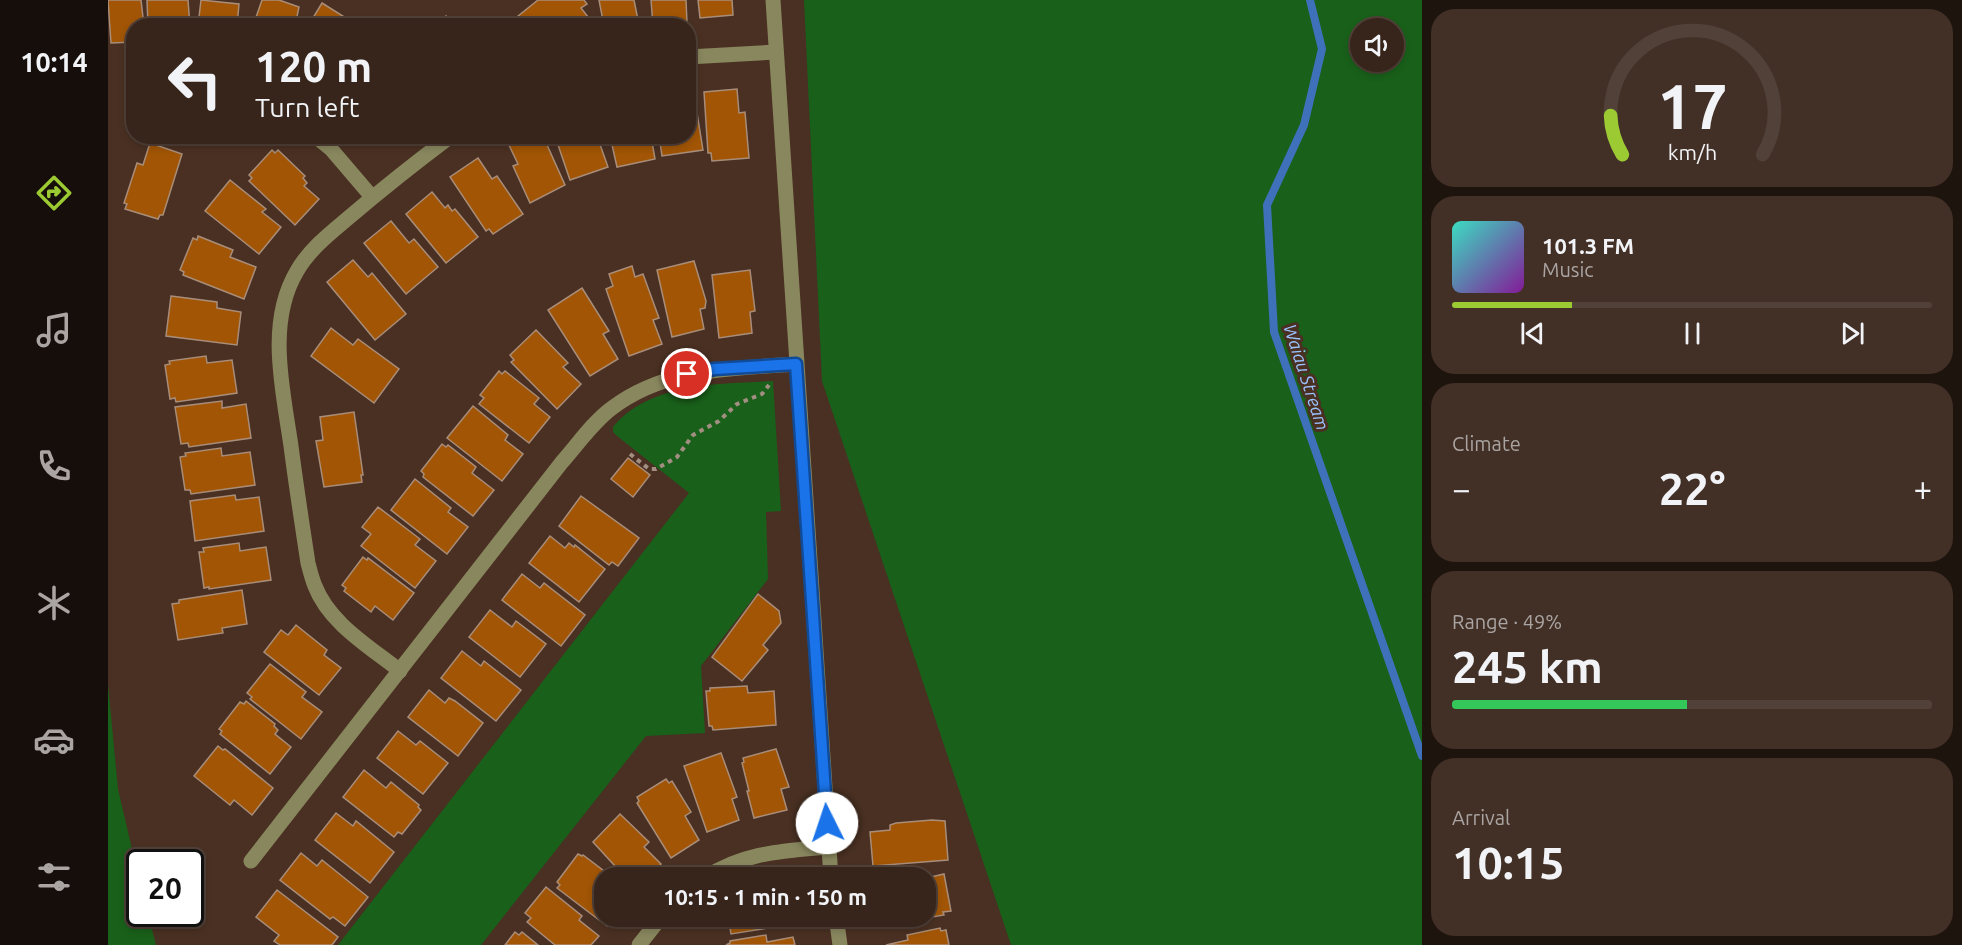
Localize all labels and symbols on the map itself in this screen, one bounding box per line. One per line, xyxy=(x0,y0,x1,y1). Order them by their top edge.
water label: Waiau Stream xyxy=(1280,321,1334,433)
pin xyxy=(661,348,712,399)
position arrow xyxy=(795,791,859,855)
speed limit sign: 20 xyxy=(126,849,204,927)

